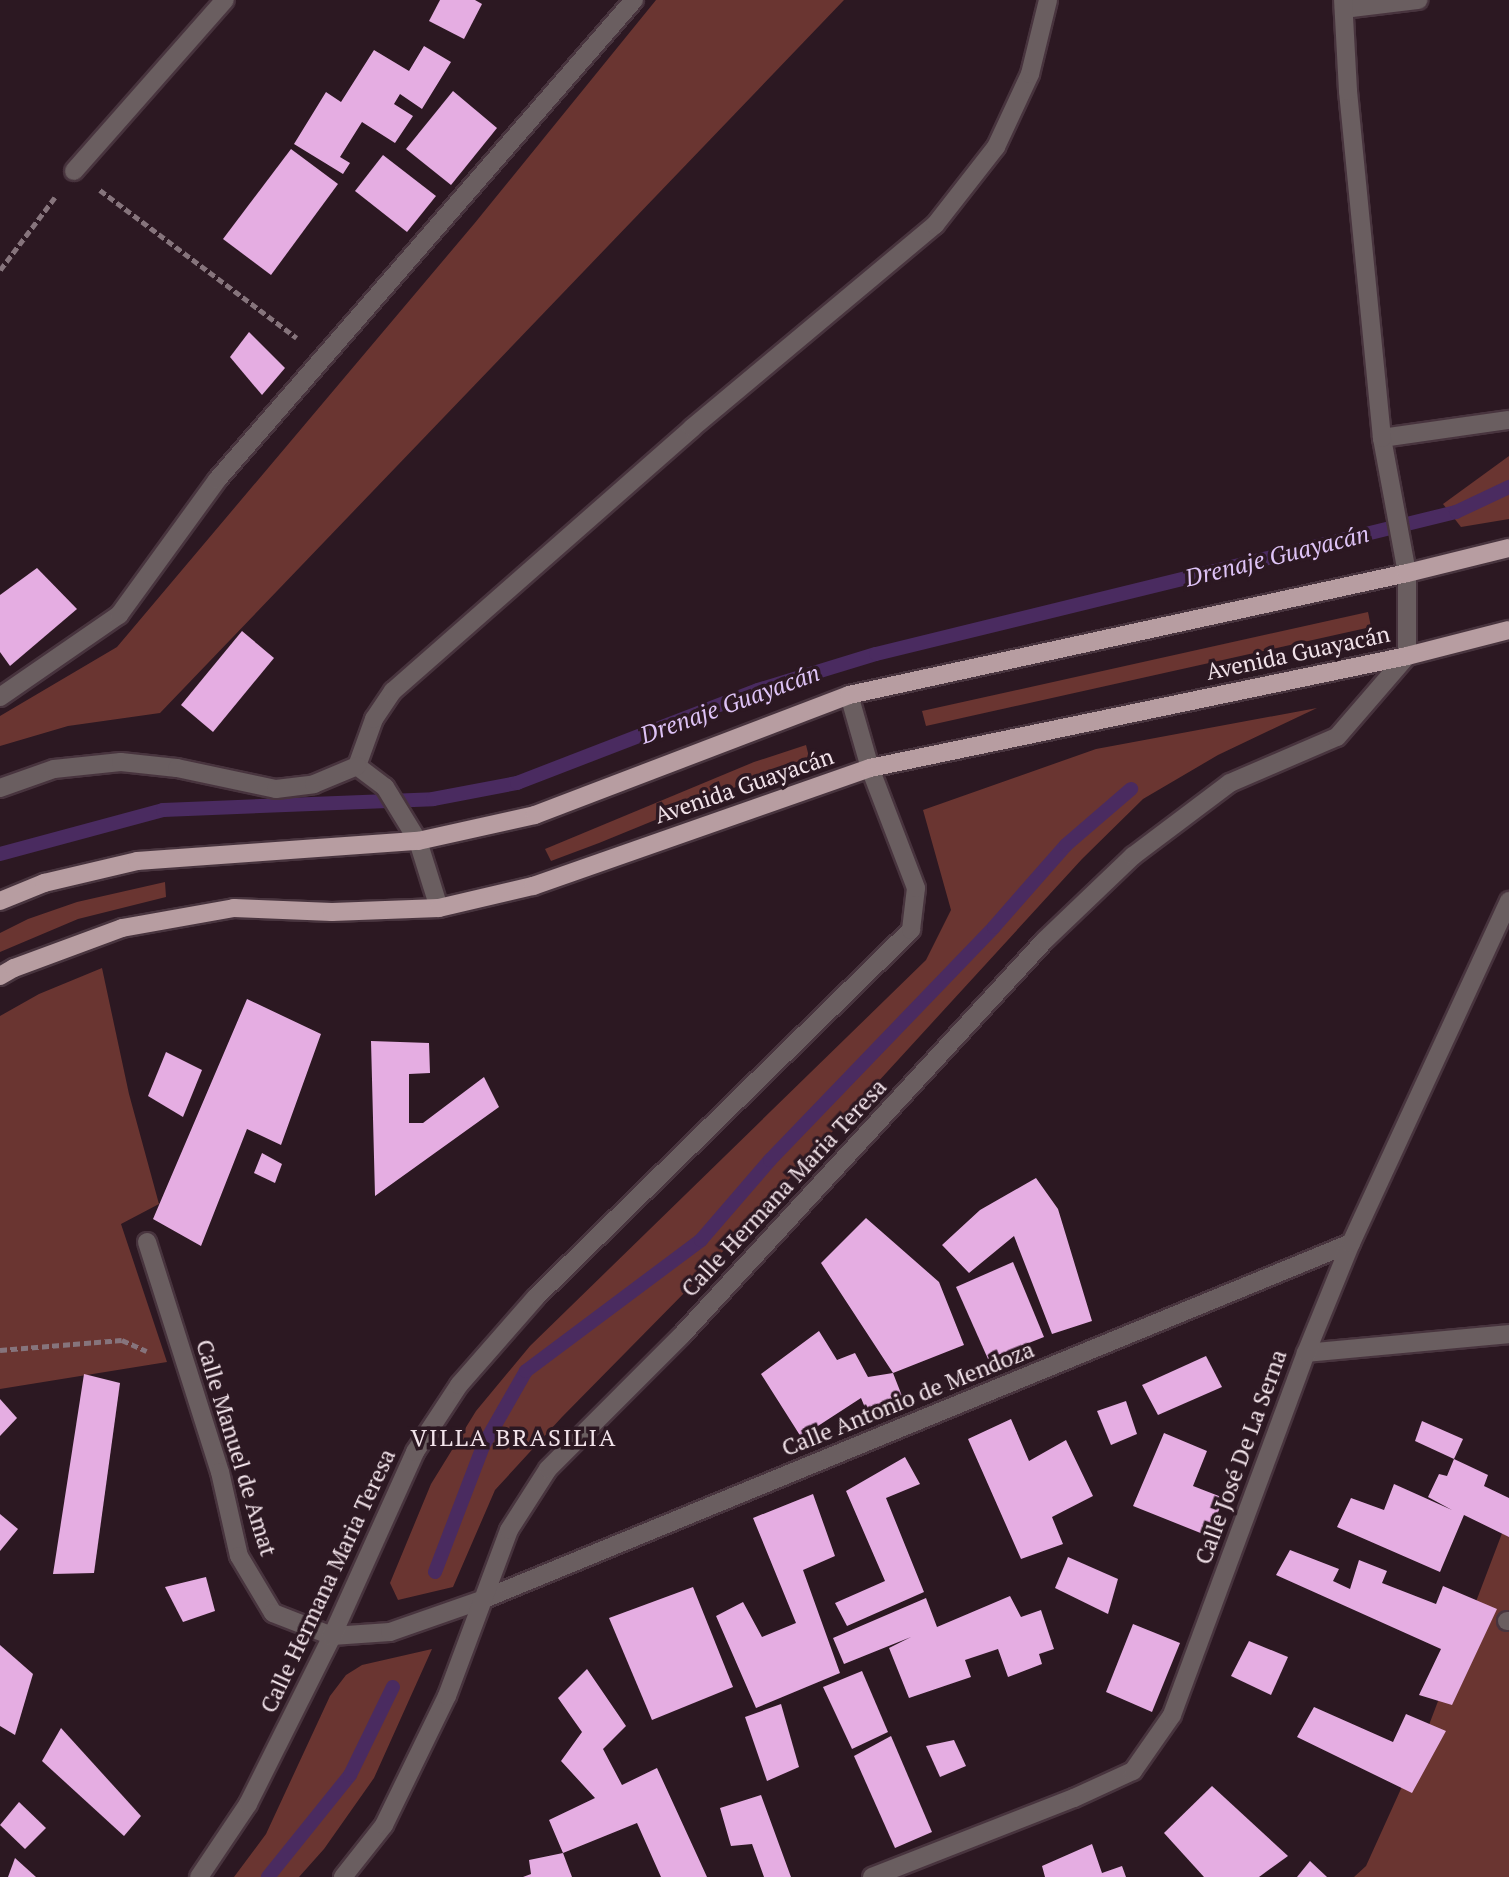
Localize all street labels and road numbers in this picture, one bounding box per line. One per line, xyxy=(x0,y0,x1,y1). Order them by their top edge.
street label: Avenida Guayacán xyxy=(1204,620,1392,686)
street label: Avenida Guayacán xyxy=(651,742,837,830)
street label: Calle Hermana Maria Teresa xyxy=(676,1073,892,1303)
street label: Calle Manuel de Amat xyxy=(190,1336,282,1560)
street label: Calle Antonio de Mendoza xyxy=(778,1336,1038,1462)
street label: Calle José De La Serna xyxy=(1189,1346,1293,1568)
street label: Calle Hermana Maria Teresa xyxy=(255,1445,401,1717)

